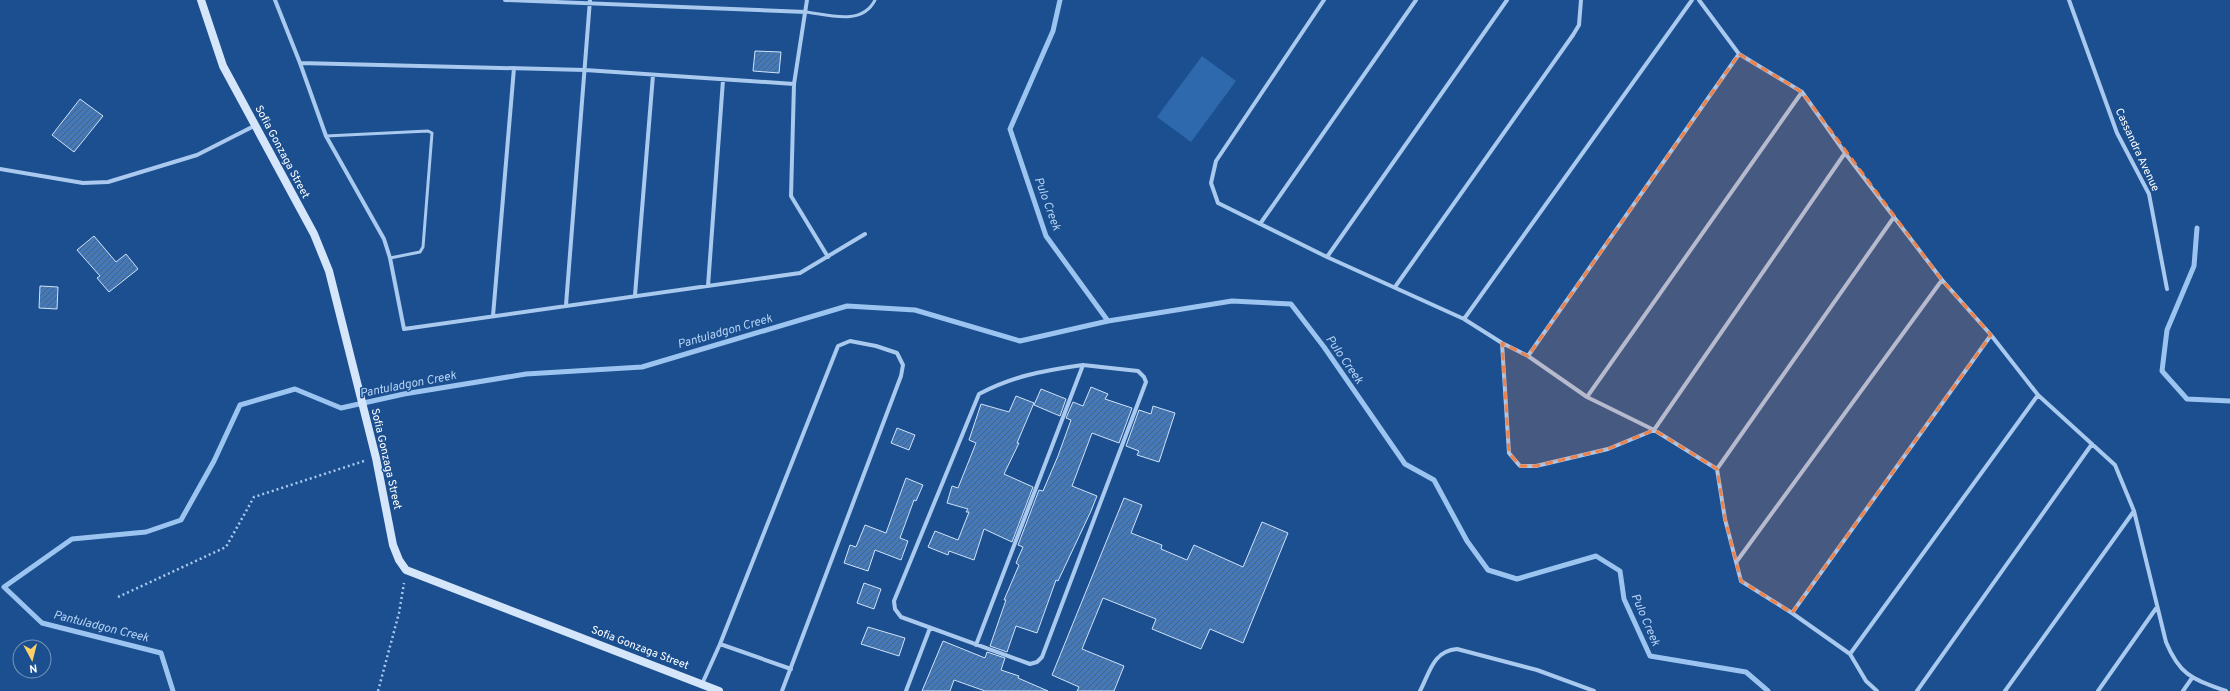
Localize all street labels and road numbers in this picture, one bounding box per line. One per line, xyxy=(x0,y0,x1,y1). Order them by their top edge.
street label: Sofia Gonzaga Street xyxy=(252,103,312,201)
street label: Cassandra Avenue xyxy=(2112,106,2162,194)
street label: Sofia Gonzaga Street xyxy=(368,407,404,511)
street label: Sofia Gonzaga Street xyxy=(589,623,691,673)

